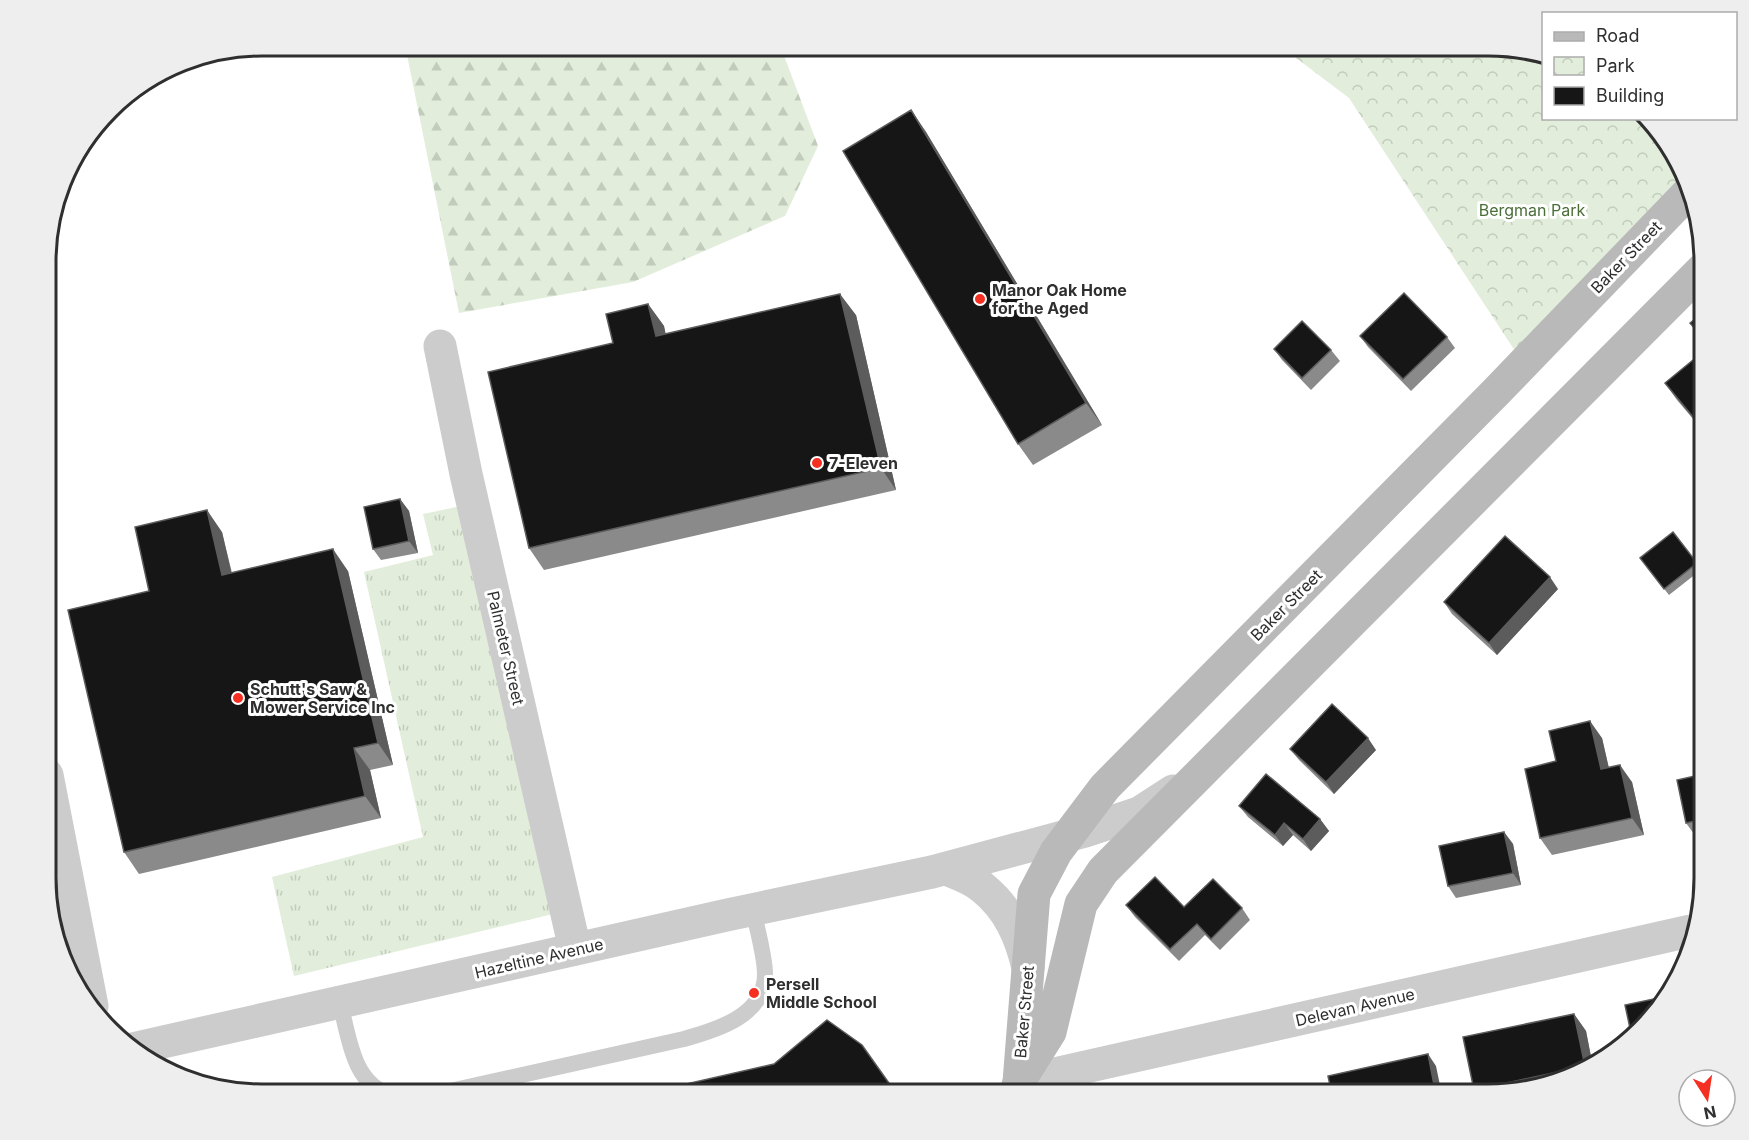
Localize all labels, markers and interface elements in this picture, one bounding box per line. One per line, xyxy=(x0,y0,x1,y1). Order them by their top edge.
legend xyxy=(1542,12,1737,120)
text: Road xyxy=(1596,25,1639,46)
text: Park xyxy=(1596,55,1635,76)
text: Building xyxy=(1596,85,1664,106)
park label: Bergman Park xyxy=(1479,200,1586,220)
street label: Baker Street xyxy=(1587,217,1665,297)
place label: Manor Oak Home for the Aged xyxy=(992,280,1127,318)
marker: Manor Oak Home for the Aged xyxy=(973,292,987,306)
place label: 7-Eleven xyxy=(829,453,898,473)
marker: 7-Eleven xyxy=(810,456,824,470)
street label: Baker Street xyxy=(1246,565,1326,645)
street label: Palmeter Street xyxy=(483,589,529,707)
place label: Schutt's Saw & Mower Service Inc xyxy=(250,679,395,717)
marker: Schutt's Saw & Mower Service Inc xyxy=(231,691,245,705)
street label: Hazeltine Avenue xyxy=(473,933,605,983)
street label: Baker Street xyxy=(1010,965,1038,1059)
place label: Persell Middle School xyxy=(766,974,877,1012)
street label: Delevan Avenue xyxy=(1293,984,1417,1030)
marker: Persell Middle School xyxy=(747,986,761,1000)
north arrow xyxy=(1677,1068,1737,1128)
text: N xyxy=(1702,1102,1718,1124)

